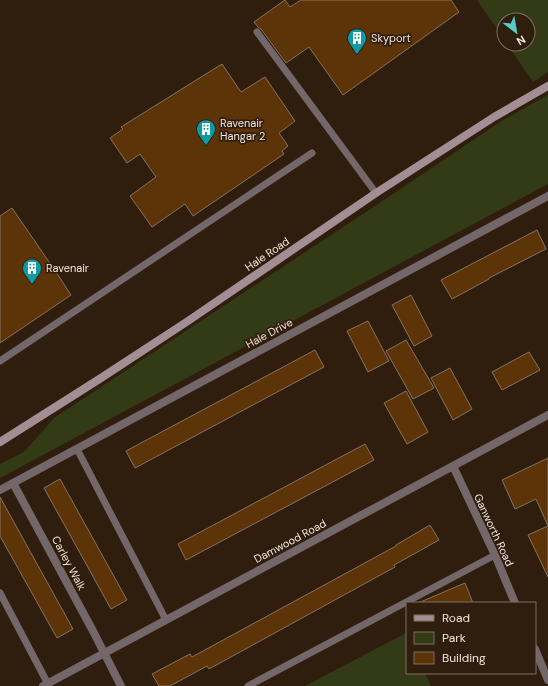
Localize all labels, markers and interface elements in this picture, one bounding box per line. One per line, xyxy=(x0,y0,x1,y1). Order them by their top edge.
north arrow xyxy=(496,12,536,52)
building icon: Skyport xyxy=(346,27,368,55)
place label: Skyport xyxy=(371,31,411,45)
text: N xyxy=(514,33,528,49)
place label: Ravenair Hangar 2 xyxy=(220,116,265,143)
building icon: Ravenair Hangar 2 xyxy=(195,118,217,146)
street label: Hale Road xyxy=(242,234,292,274)
building icon: Ravenair xyxy=(21,257,43,285)
place label: Ravenair xyxy=(46,261,89,275)
street label: Hale Drive xyxy=(243,315,295,351)
street label: Ganworth Road xyxy=(471,491,517,569)
street label: Damwood Road xyxy=(251,516,329,566)
street label: Carley Walk xyxy=(49,533,89,593)
legend xyxy=(406,602,536,674)
text: Road xyxy=(442,610,470,626)
text: Park xyxy=(442,630,466,646)
text: Building xyxy=(442,650,486,666)

